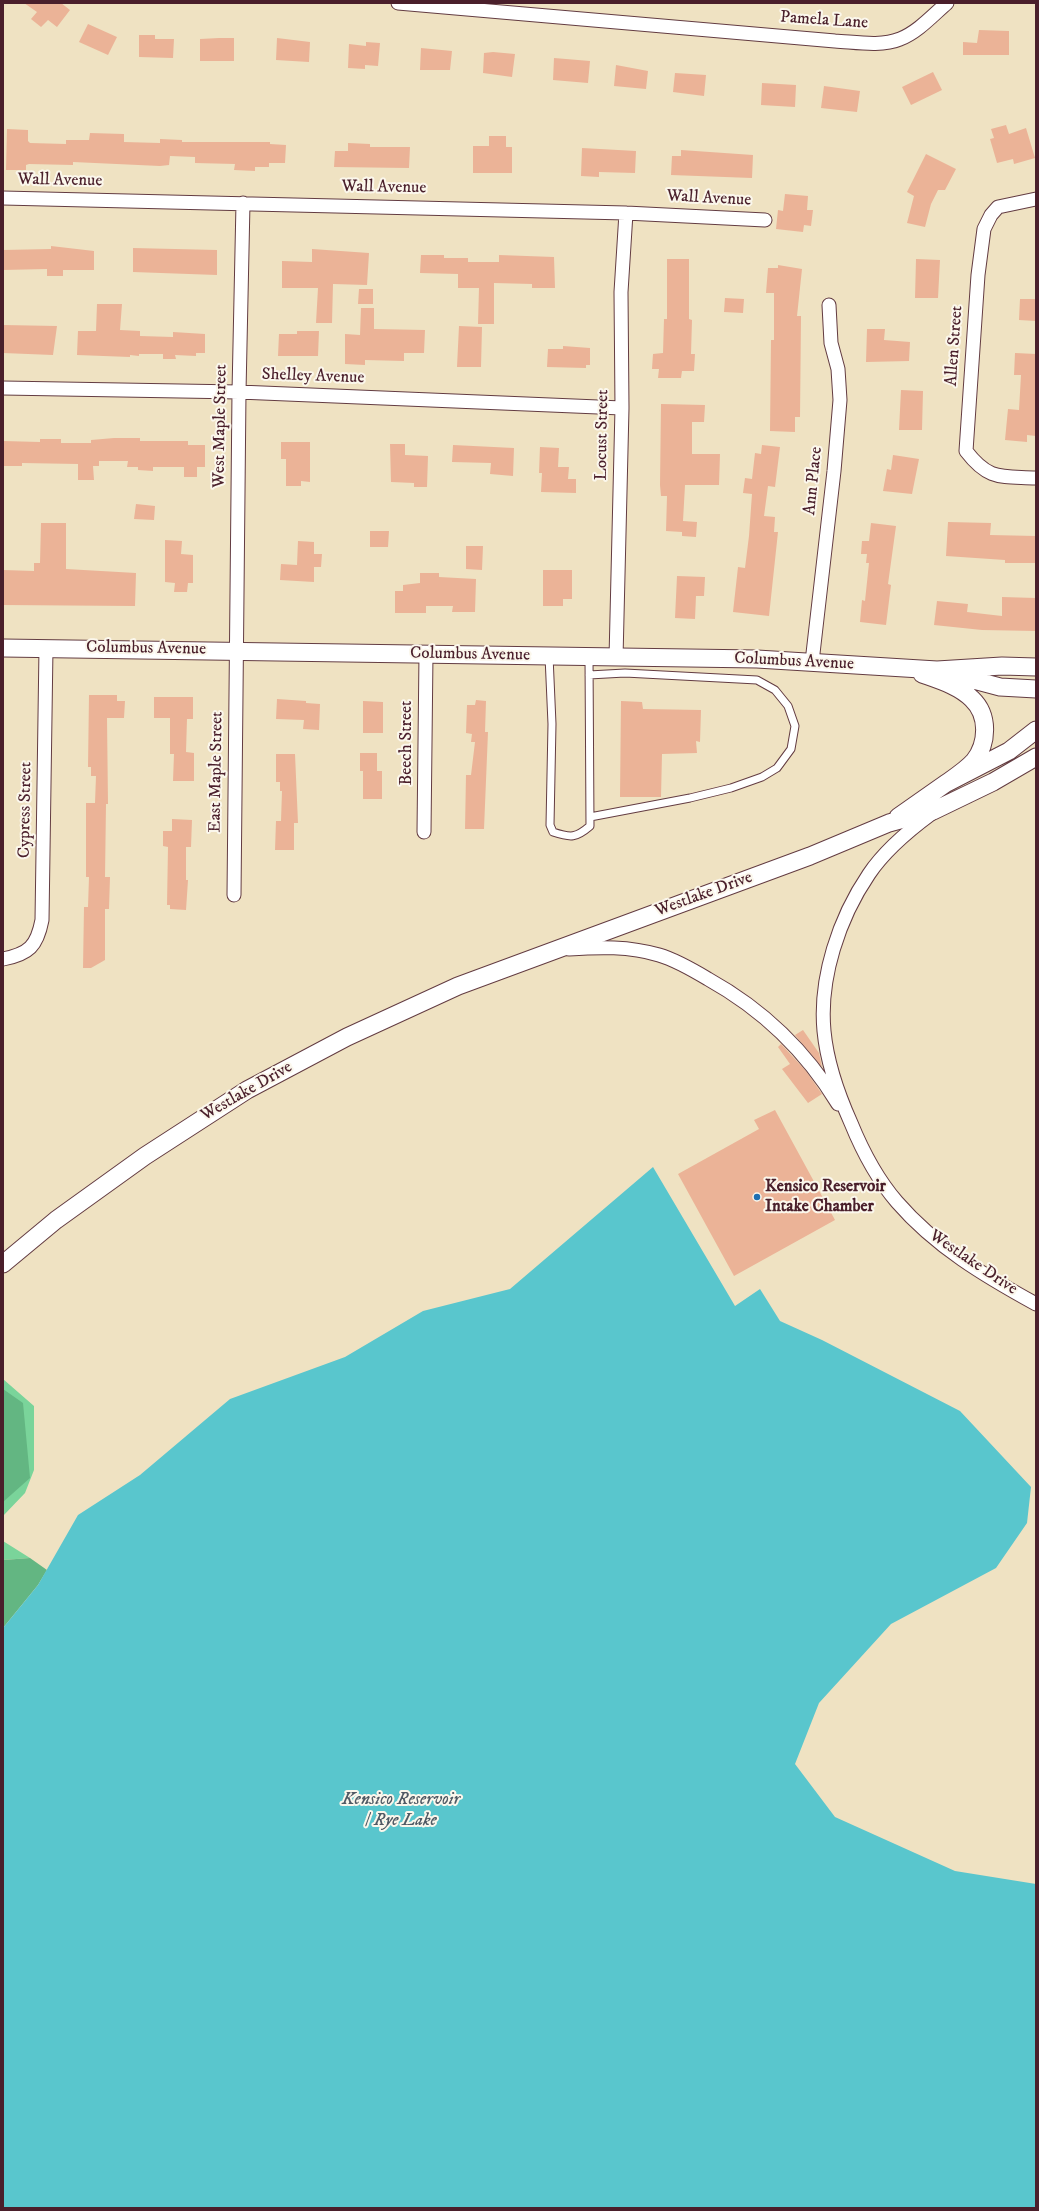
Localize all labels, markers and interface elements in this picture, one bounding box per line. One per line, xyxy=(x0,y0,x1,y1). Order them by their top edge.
street label: Pamela Lane xyxy=(779,8,869,34)
street label: Wall Avenue xyxy=(18,170,102,192)
street label: Wall Avenue xyxy=(342,177,426,199)
street label: Wall Avenue xyxy=(666,187,752,211)
street label: Allen Street xyxy=(942,305,968,387)
street label: West Maple Street xyxy=(210,364,232,488)
street label: Shelley Avenue xyxy=(261,365,365,389)
street label: Locust Street xyxy=(592,389,614,481)
street label: Ann Place xyxy=(800,446,828,516)
street label: Columbus Avenue xyxy=(86,638,206,660)
street label: Columbus Avenue xyxy=(410,644,530,666)
street label: Columbus Avenue xyxy=(734,649,854,675)
street label: Beech Street xyxy=(397,701,417,785)
street label: East Maple Street xyxy=(206,711,228,833)
street label: Cypress Street xyxy=(15,762,37,858)
street label: Westlake Drive xyxy=(653,868,755,922)
street label: Westlake Drive xyxy=(198,1058,296,1126)
place label: Kensico Reservoir Intake Chamber xyxy=(765,1177,886,1217)
marker: Kensico Reservoir Intake Chamber xyxy=(752,1192,762,1202)
street label: Westlake Drive xyxy=(925,1226,1021,1300)
water label: Kensico Reservoir / Rye Lake xyxy=(342,1789,460,1832)

